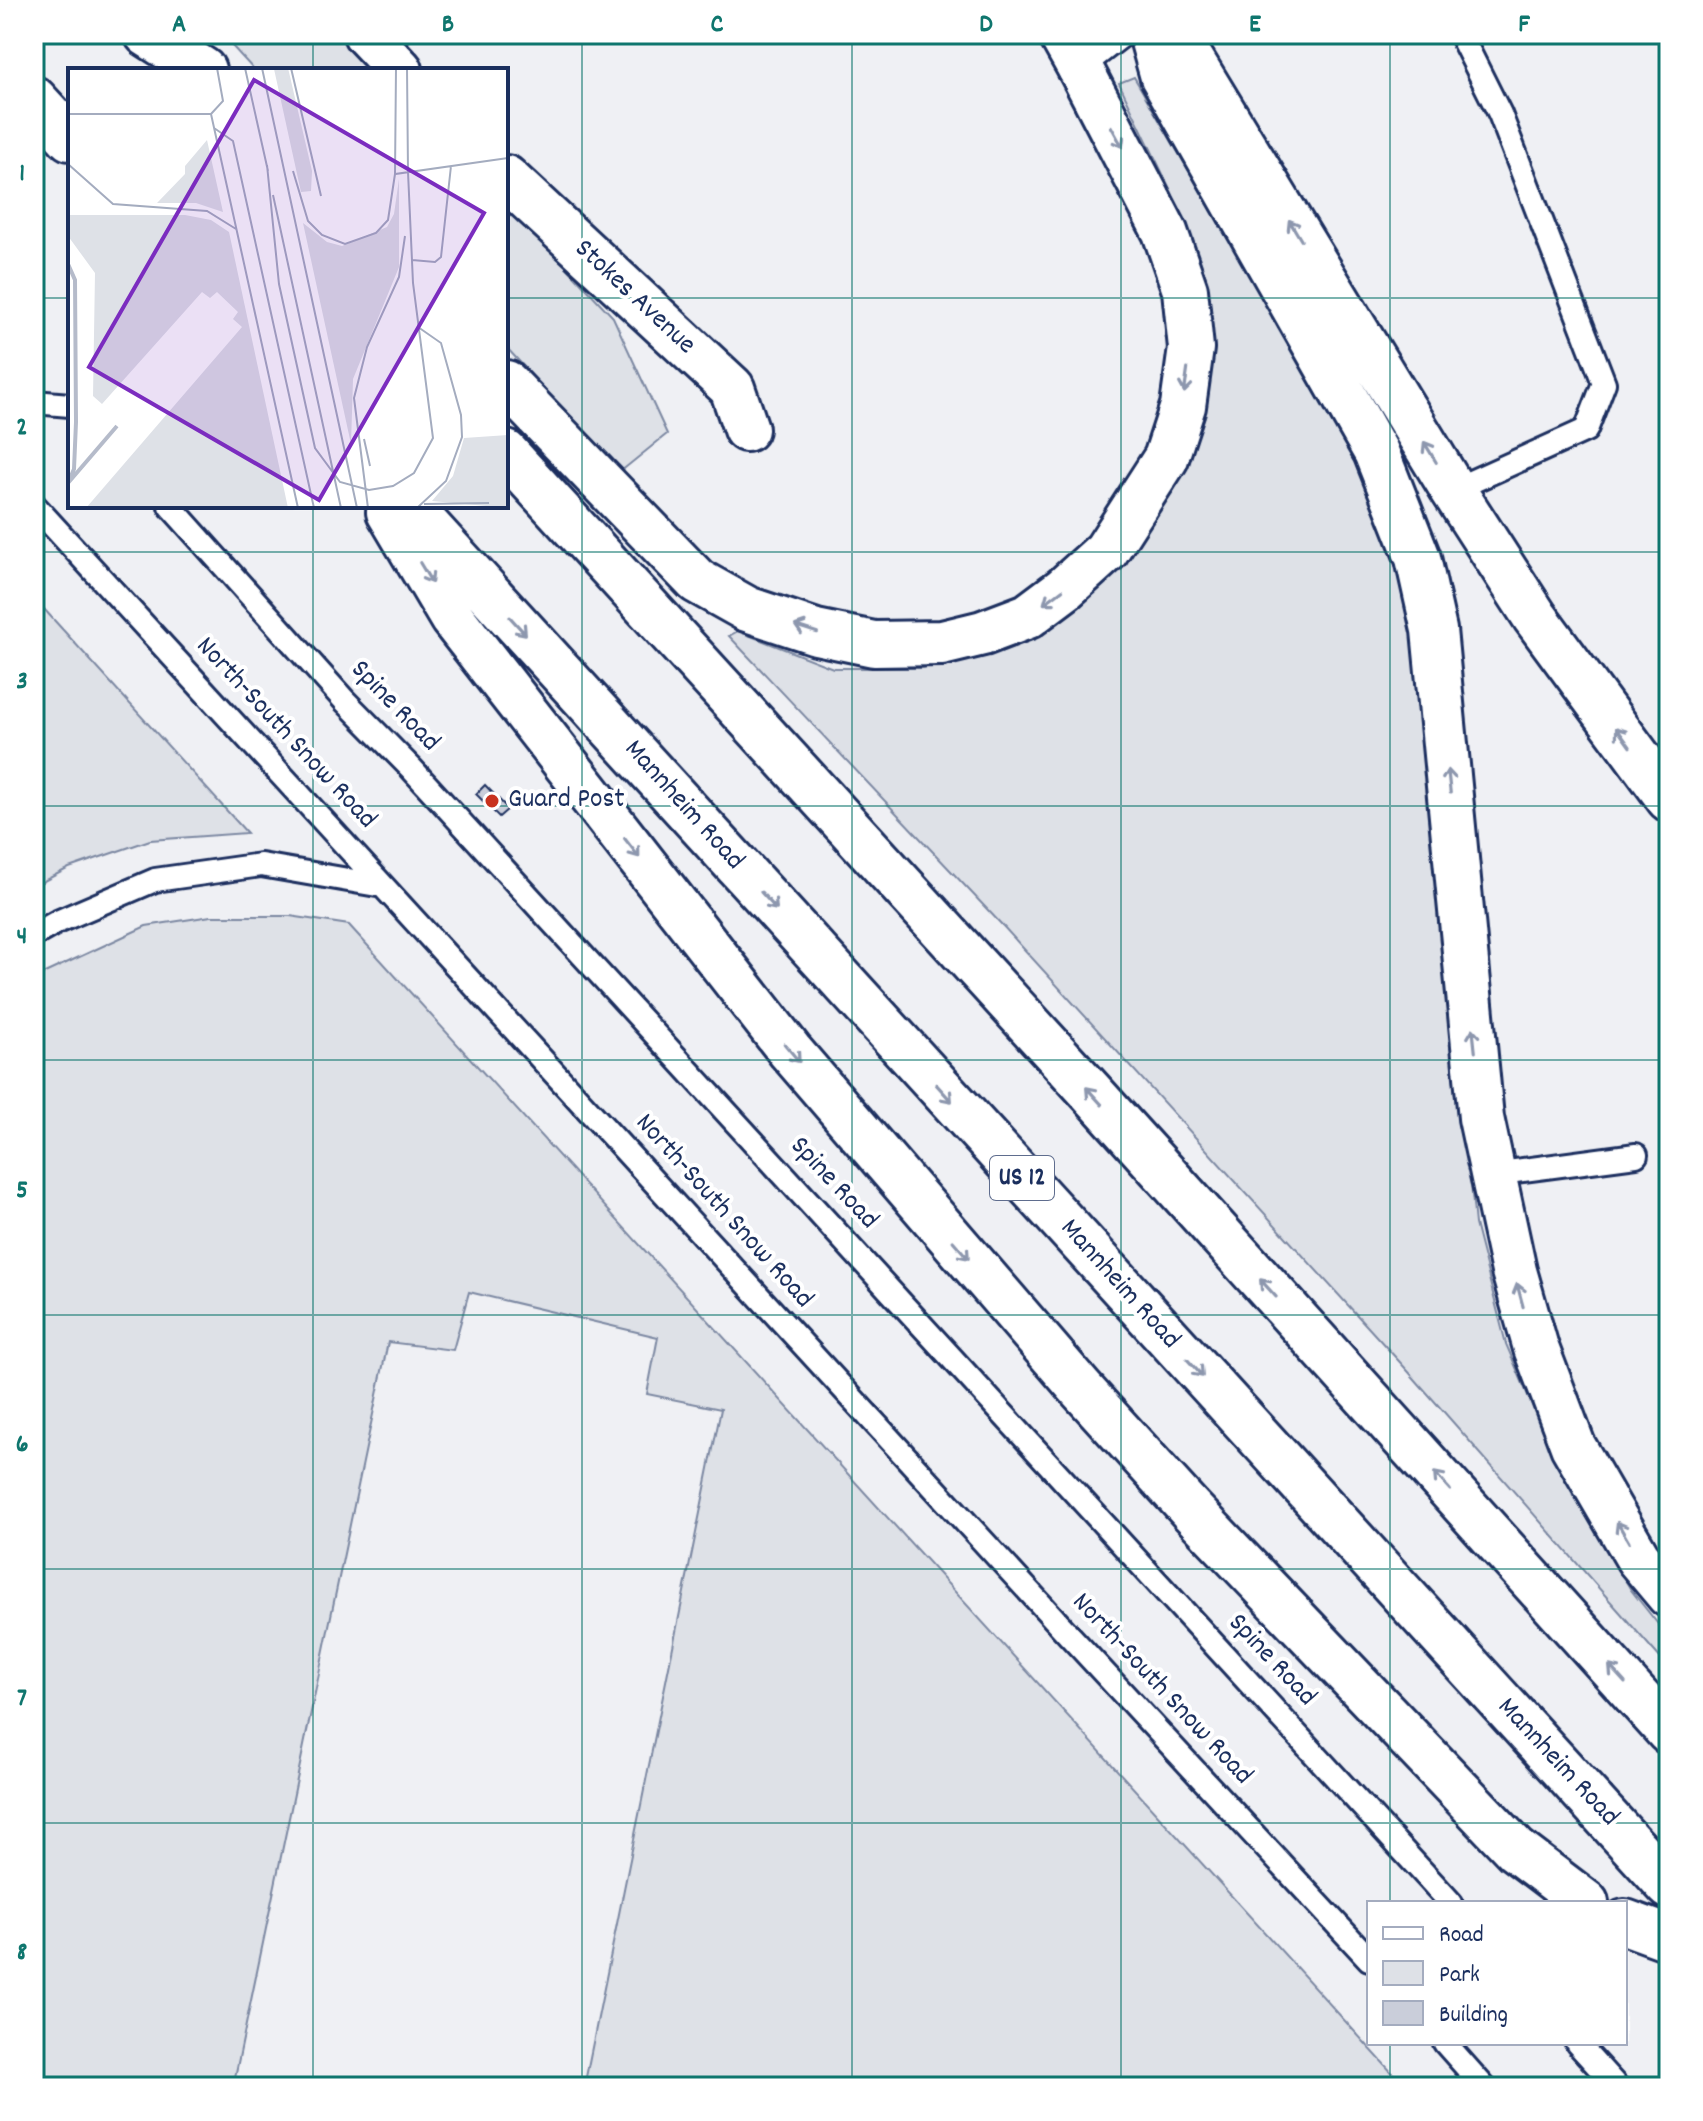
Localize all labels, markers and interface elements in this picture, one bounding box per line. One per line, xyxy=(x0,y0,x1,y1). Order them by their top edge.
text: A xyxy=(172,7,186,44)
text: B xyxy=(442,7,454,44)
text: C xyxy=(711,7,724,44)
text: D xyxy=(979,7,993,44)
text: E xyxy=(1249,7,1261,44)
text: F xyxy=(1518,7,1530,44)
inset map xyxy=(68,68,508,508)
one-way arrow xyxy=(1110,124,1125,148)
text: 1 xyxy=(19,156,25,193)
one-way arrow xyxy=(1287,219,1303,242)
street label: Stokes Avenue xyxy=(564,231,704,365)
one-way arrow xyxy=(1178,368,1193,393)
text: 2 xyxy=(16,410,28,447)
one-way arrow xyxy=(1422,441,1438,464)
one-way arrow xyxy=(418,561,434,584)
one-way arrow xyxy=(1043,588,1064,605)
one-way arrow xyxy=(509,615,527,635)
one-way arrow xyxy=(794,620,819,635)
street label: North-South Snow Road xyxy=(185,629,385,839)
street label: Spine Road xyxy=(340,652,448,762)
text: 3 xyxy=(16,664,28,701)
one-way arrow xyxy=(1615,726,1631,748)
street label: Mannheim Road xyxy=(613,732,753,880)
one-way arrow xyxy=(1441,768,1456,795)
place label: Guard Post xyxy=(508,781,625,821)
marker: Guard Post xyxy=(483,792,501,810)
one-way arrow xyxy=(623,837,640,858)
one-way arrow xyxy=(759,890,777,910)
text: 4 xyxy=(17,919,27,956)
one-way arrow xyxy=(1466,1027,1481,1054)
one-way arrow xyxy=(783,1042,801,1063)
one-way arrow xyxy=(935,1082,953,1102)
one-way arrow xyxy=(1085,1086,1103,1106)
street label: North-South Snow Road xyxy=(624,1106,822,1318)
street label: Spine Road xyxy=(779,1129,887,1239)
road number: US 12 xyxy=(990,1156,1054,1200)
text: 5 xyxy=(16,1173,28,1210)
street label: Mannheim Road xyxy=(1049,1211,1189,1359)
one-way arrow xyxy=(952,1239,970,1260)
one-way arrow xyxy=(1260,1279,1278,1299)
one-way arrow xyxy=(1511,1283,1526,1309)
one-way arrow xyxy=(1185,1357,1203,1377)
text: 6 xyxy=(16,1427,28,1464)
one-way arrow xyxy=(1434,1472,1452,1492)
one-way arrow xyxy=(1615,1521,1631,1544)
street label: North-South Snow Road xyxy=(1061,1585,1261,1795)
street label: Spine Road xyxy=(1217,1606,1325,1716)
one-way arrow xyxy=(1608,1665,1626,1685)
text: 7 xyxy=(17,1681,27,1718)
street label: Mannheim Road xyxy=(1487,1689,1627,1837)
legend xyxy=(1367,1901,1627,2045)
text: Road xyxy=(1439,1919,1484,1953)
text: 8 xyxy=(17,1935,27,1972)
text: Park xyxy=(1439,1959,1480,1993)
text: Building xyxy=(1439,1999,1508,2033)

